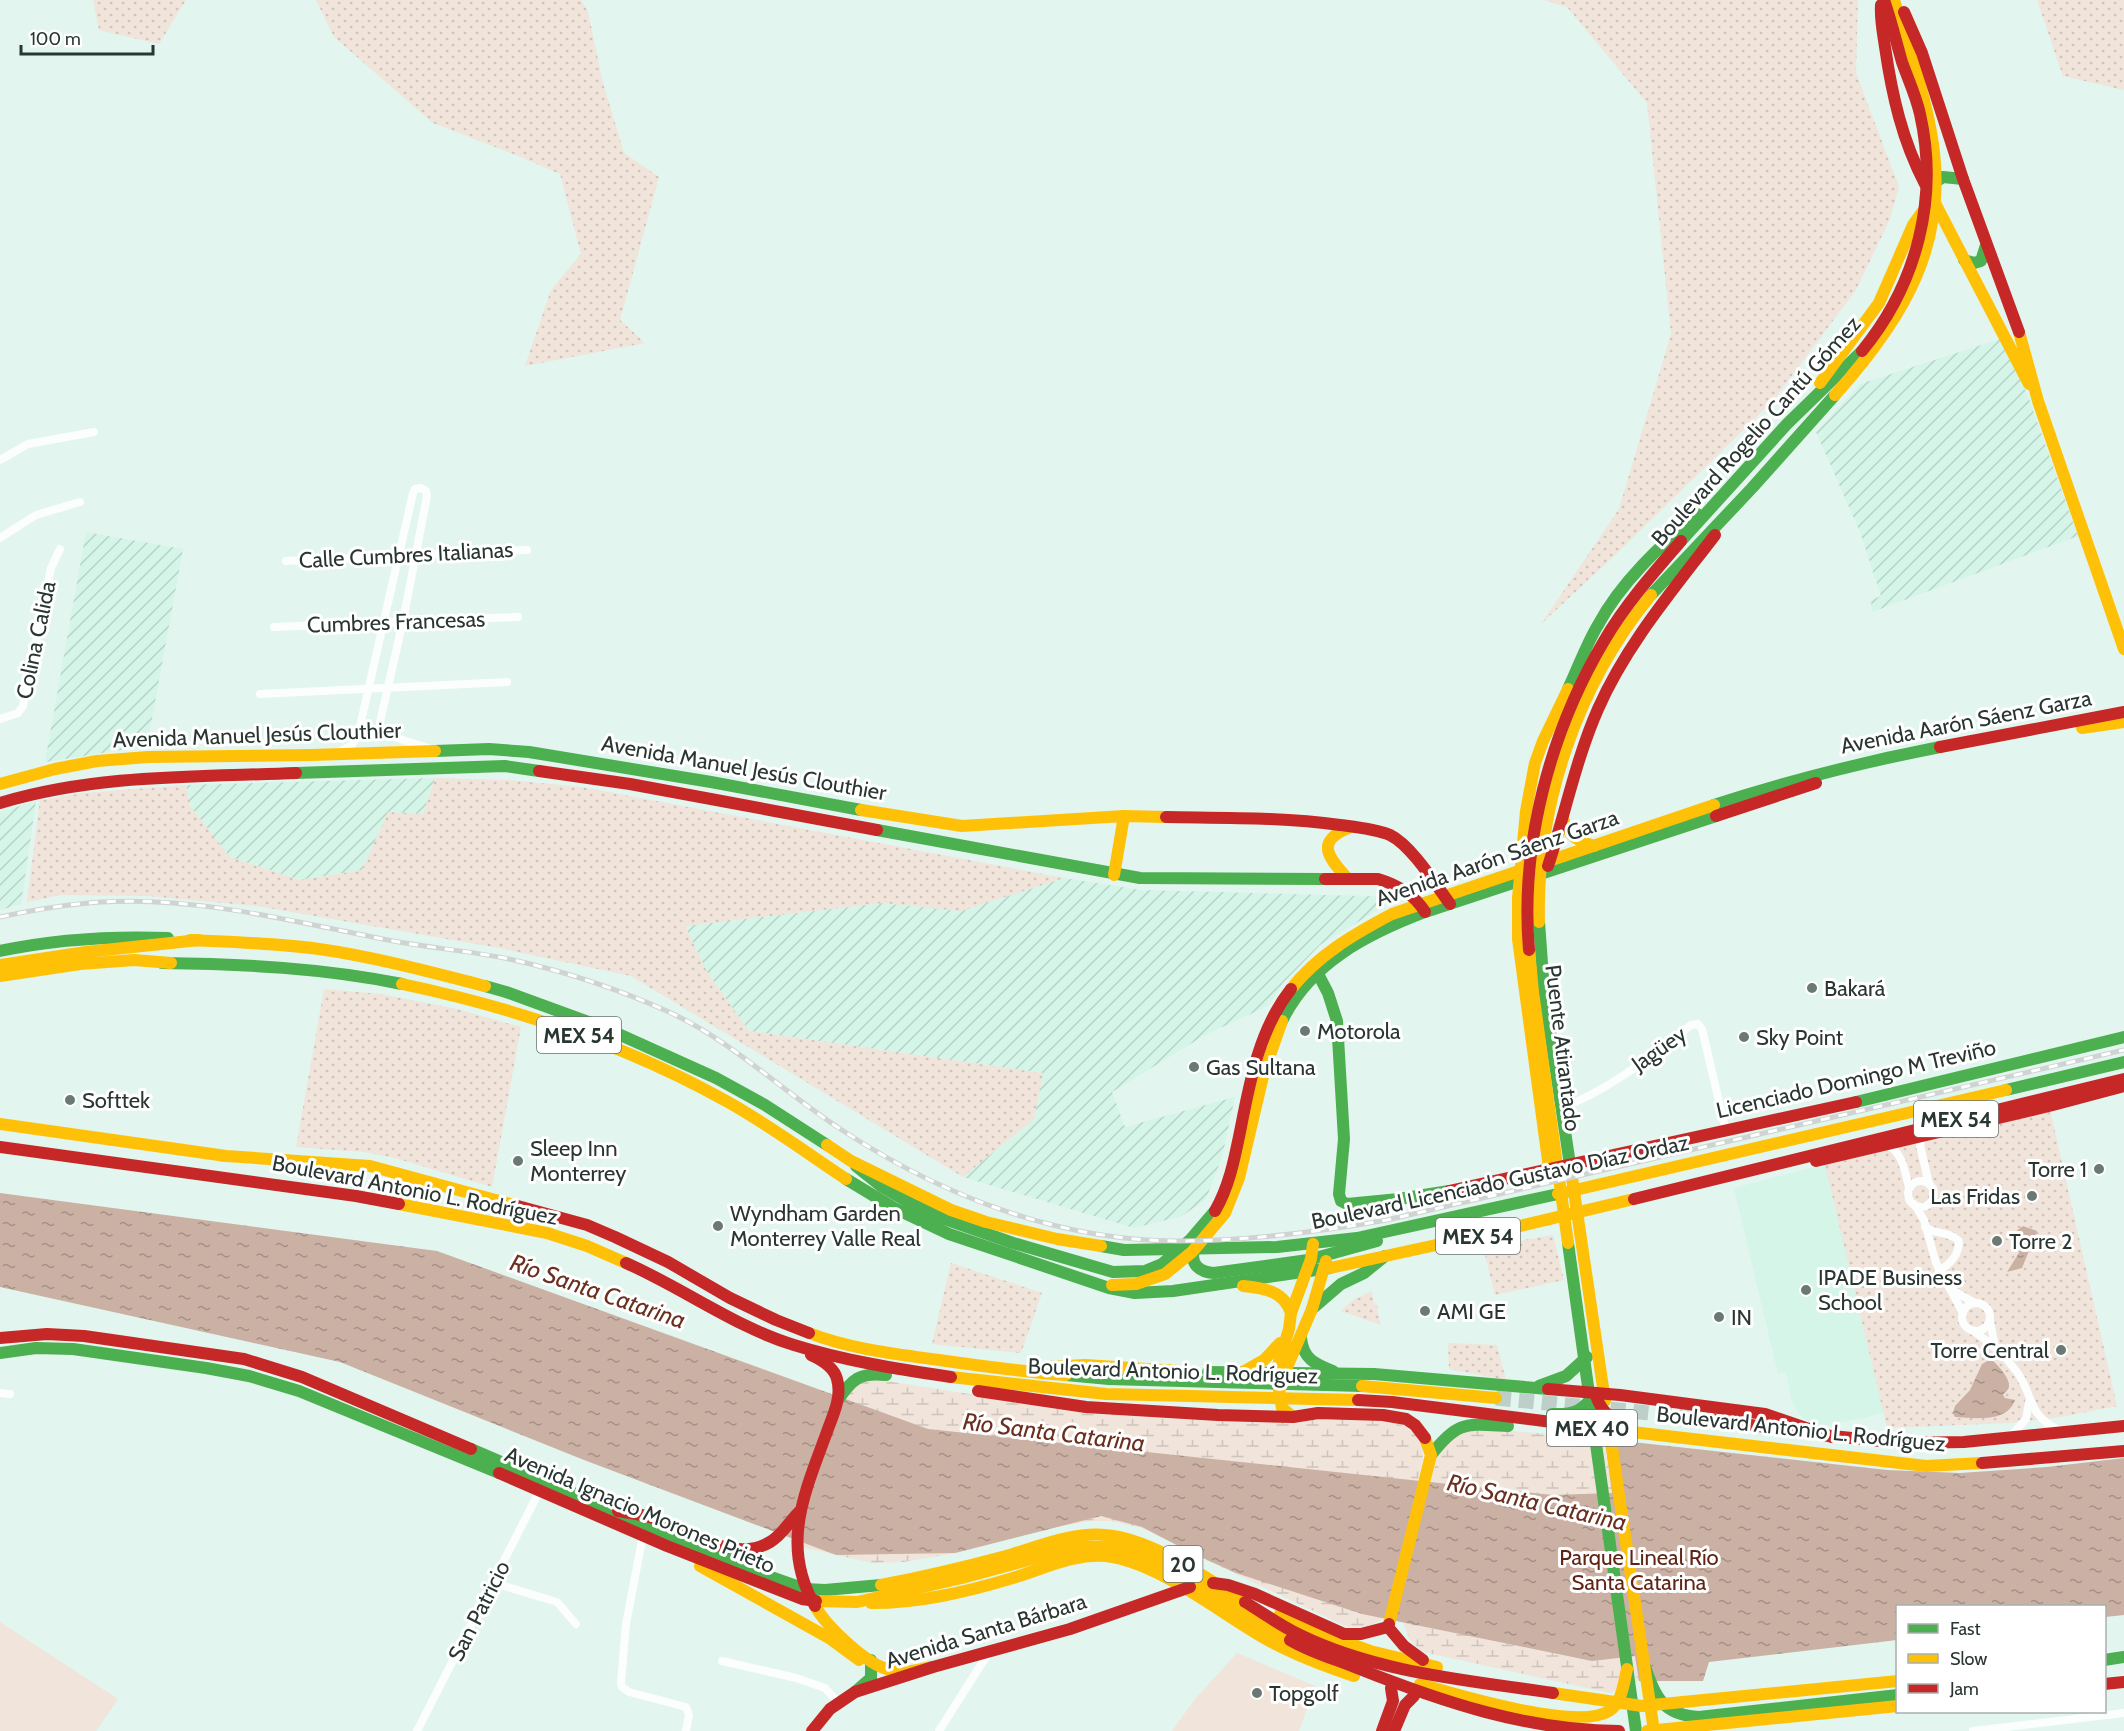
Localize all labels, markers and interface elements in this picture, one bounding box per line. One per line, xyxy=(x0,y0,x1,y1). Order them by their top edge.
scale bar xyxy=(21,18,153,56)
text: 100 m xyxy=(30,28,81,50)
street label: Boulevard Rogelio Cantú Gómez xyxy=(1646,310,1866,552)
street label: Calle Cumbres Italianas xyxy=(298,536,514,574)
street label: Colina Calida xyxy=(10,578,62,701)
street label: Cumbres Francesas xyxy=(306,605,486,639)
street label: Avenida Aarón Sáenz Garza xyxy=(1838,684,2094,760)
street label: Avenida Manuel Jesús Clouthier xyxy=(112,716,402,754)
street label: Avenida Manuel Jesús Clouthier xyxy=(600,730,889,806)
street label: Avenida Aarón Sáenz Garza xyxy=(1372,804,1622,912)
street label: Puente Atirantado xyxy=(1539,963,1587,1133)
place label: Bakará xyxy=(1824,975,1886,1002)
marker: Bakará xyxy=(1805,981,1819,995)
road number: MEX 54 xyxy=(537,1017,621,1053)
place label: Motorola xyxy=(1317,1018,1401,1045)
street label: Jagüey xyxy=(1626,1021,1692,1078)
marker: Motorola xyxy=(1298,1024,1312,1038)
place label: Sky Point xyxy=(1756,1024,1844,1051)
marker: Sky Point xyxy=(1737,1030,1751,1044)
street label: Licenciado Domingo M Treviño xyxy=(1714,1034,1998,1124)
place label: Gas Sultana xyxy=(1206,1054,1316,1081)
marker: Gas Sultana xyxy=(1187,1060,1201,1074)
place label: Softtek xyxy=(82,1087,150,1114)
marker: Softtek xyxy=(63,1093,77,1107)
road number: MEX 54 xyxy=(1914,1101,1998,1137)
street label: Boulevard Licenciado Gustavo Díaz Ordaz xyxy=(1309,1129,1691,1235)
place label: Sleep Inn Monterrey xyxy=(530,1135,626,1187)
street label: Boulevard Antonio L. Rodríguez xyxy=(270,1149,560,1231)
marker: Sleep Inn Monterrey xyxy=(511,1154,525,1168)
place label: Torre 1 xyxy=(2028,1156,2087,1183)
marker: Torre 1 xyxy=(2092,1162,2106,1176)
place label: Las Fridas xyxy=(1930,1183,2020,1210)
marker: Las Fridas xyxy=(2025,1189,2039,1203)
place label: Wyndham Garden Monterrey Valle Real xyxy=(730,1200,922,1252)
road number: MEX 54 xyxy=(1436,1218,1520,1254)
marker: Wyndham Garden Monterrey Valle Real xyxy=(711,1219,725,1233)
place label: Torre 2 xyxy=(2009,1228,2072,1255)
marker: Torre 2 xyxy=(1990,1234,2004,1248)
water label: Río Santa Catarina xyxy=(507,1247,689,1335)
place label: IPADE Business School xyxy=(1818,1264,1962,1316)
marker: IPADE Business School xyxy=(1799,1283,1813,1297)
place label: AMI GE xyxy=(1437,1298,1506,1325)
marker: AMI GE xyxy=(1418,1304,1432,1318)
place label: IN xyxy=(1731,1304,1752,1331)
marker: IN xyxy=(1712,1310,1726,1324)
place label: Torre Central xyxy=(1930,1337,2050,1364)
marker: Torre Central xyxy=(2054,1343,2068,1357)
street label: Boulevard Antonio L. Rodríguez xyxy=(1027,1352,1319,1390)
street label: Boulevard Antonio L. Rodríguez xyxy=(1655,1400,1947,1458)
water label: Río Santa Catarina xyxy=(961,1406,1147,1458)
road number: MEX 40 xyxy=(1547,1410,1637,1446)
street label: Avenida Ignacio Morones Prieto xyxy=(501,1441,779,1579)
water label: Río Santa Catarina xyxy=(1444,1467,1630,1537)
park label: Parque Lineal Río Santa Catarina xyxy=(1559,1544,1719,1596)
road number: 20 xyxy=(1164,1546,1202,1582)
street label: San Patricio xyxy=(442,1556,516,1666)
street label: Avenida Santa Bárbara xyxy=(882,1587,1090,1674)
legend xyxy=(1896,1605,2106,1713)
text: Fast xyxy=(1950,1618,1981,1640)
text: Slow xyxy=(1950,1648,1987,1670)
text: Jam xyxy=(1949,1678,1979,1700)
place label: Topgolf xyxy=(1269,1680,1339,1707)
marker: Topgolf xyxy=(1250,1686,1264,1700)

